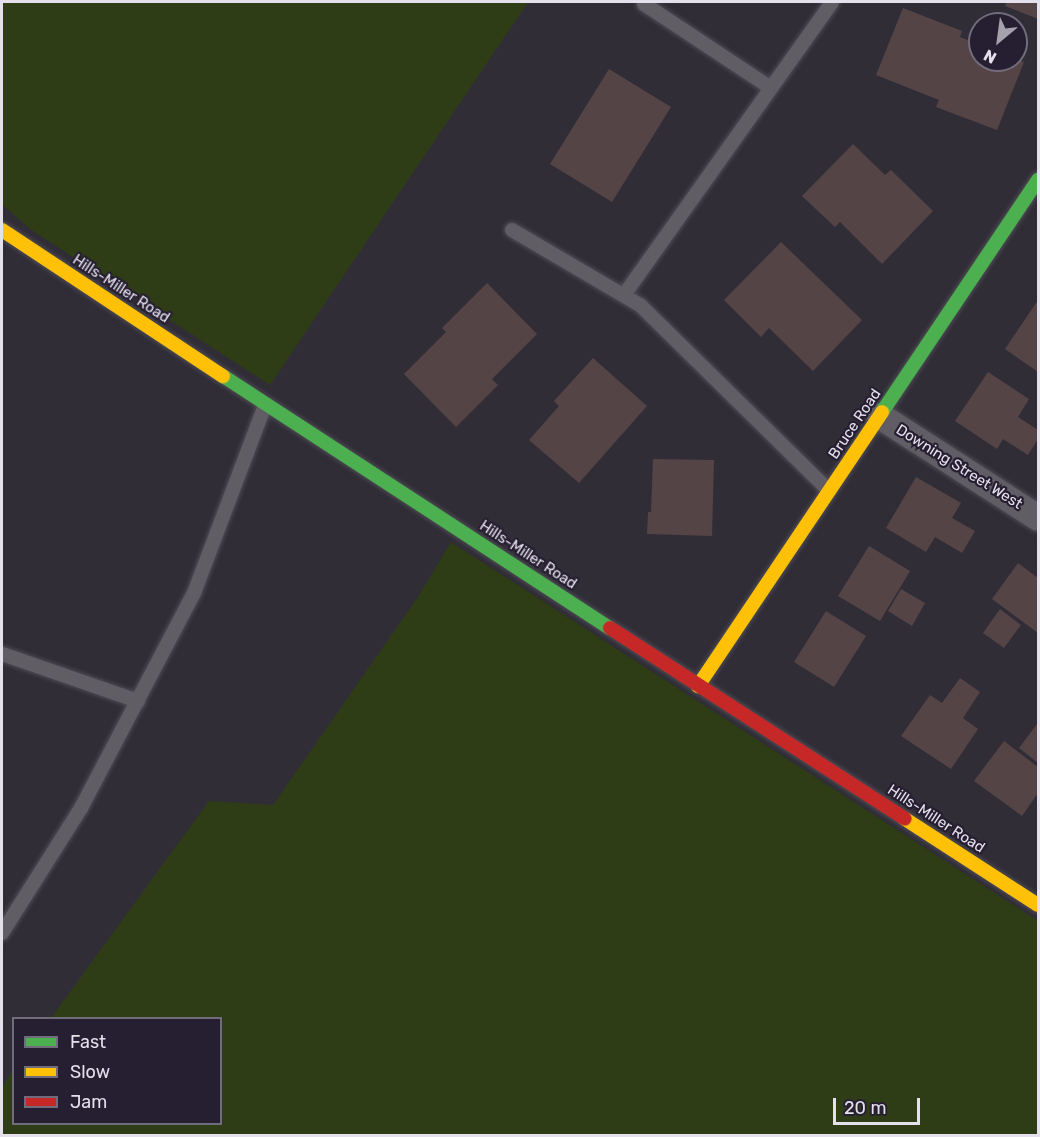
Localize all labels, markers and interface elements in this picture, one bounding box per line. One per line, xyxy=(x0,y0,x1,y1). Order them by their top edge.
north arrow xyxy=(968,12,1028,72)
text: N xyxy=(980,45,1000,68)
street label: Hills-Miller Road xyxy=(69,251,173,327)
street label: Bruce Road xyxy=(825,386,885,462)
street label: Downing Street West xyxy=(892,421,1026,513)
street label: Hills-Miller Road xyxy=(476,517,580,593)
street label: Hills-Miller Road xyxy=(884,781,988,857)
legend xyxy=(12,1017,222,1125)
text: Fast xyxy=(70,1031,106,1053)
text: Slow xyxy=(70,1061,110,1083)
scale bar xyxy=(836,1086,923,1124)
text: Jam xyxy=(70,1091,107,1113)
text: 20 m xyxy=(844,1097,886,1119)

